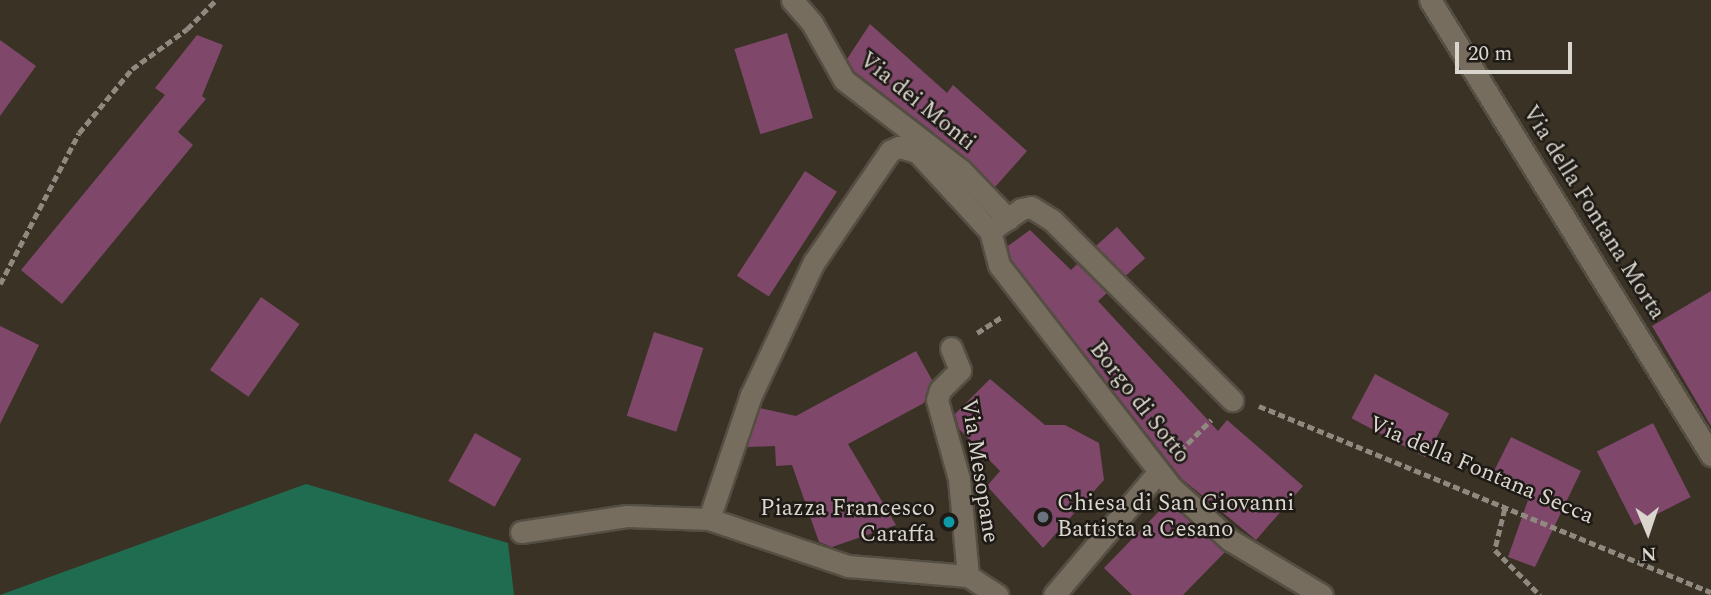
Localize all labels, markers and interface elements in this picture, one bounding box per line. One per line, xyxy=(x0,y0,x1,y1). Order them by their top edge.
scale bar xyxy=(1459,28,1576,72)
text: 20 m xyxy=(1468,38,1512,70)
street label: Via dei Monti xyxy=(853,47,981,157)
street label: Via della Fontana Morta xyxy=(1516,101,1670,325)
street label: Borgo di Sotto xyxy=(1083,337,1195,469)
street label: Via Mesopane xyxy=(954,397,1004,545)
street label: Via della Fontana Secca xyxy=(1364,411,1598,531)
place label: Chiesa di San Giovanni Battista a Cesano xyxy=(1057,490,1295,544)
place label: Piazza Francesco Caraffa xyxy=(760,495,935,549)
north arrow xyxy=(1613,497,1683,567)
marker: Chiesa di San Giovanni Battista a Cesano xyxy=(1035,509,1051,525)
marker: Piazza Francesco Caraffa xyxy=(941,514,957,530)
text: N xyxy=(1640,539,1657,568)

